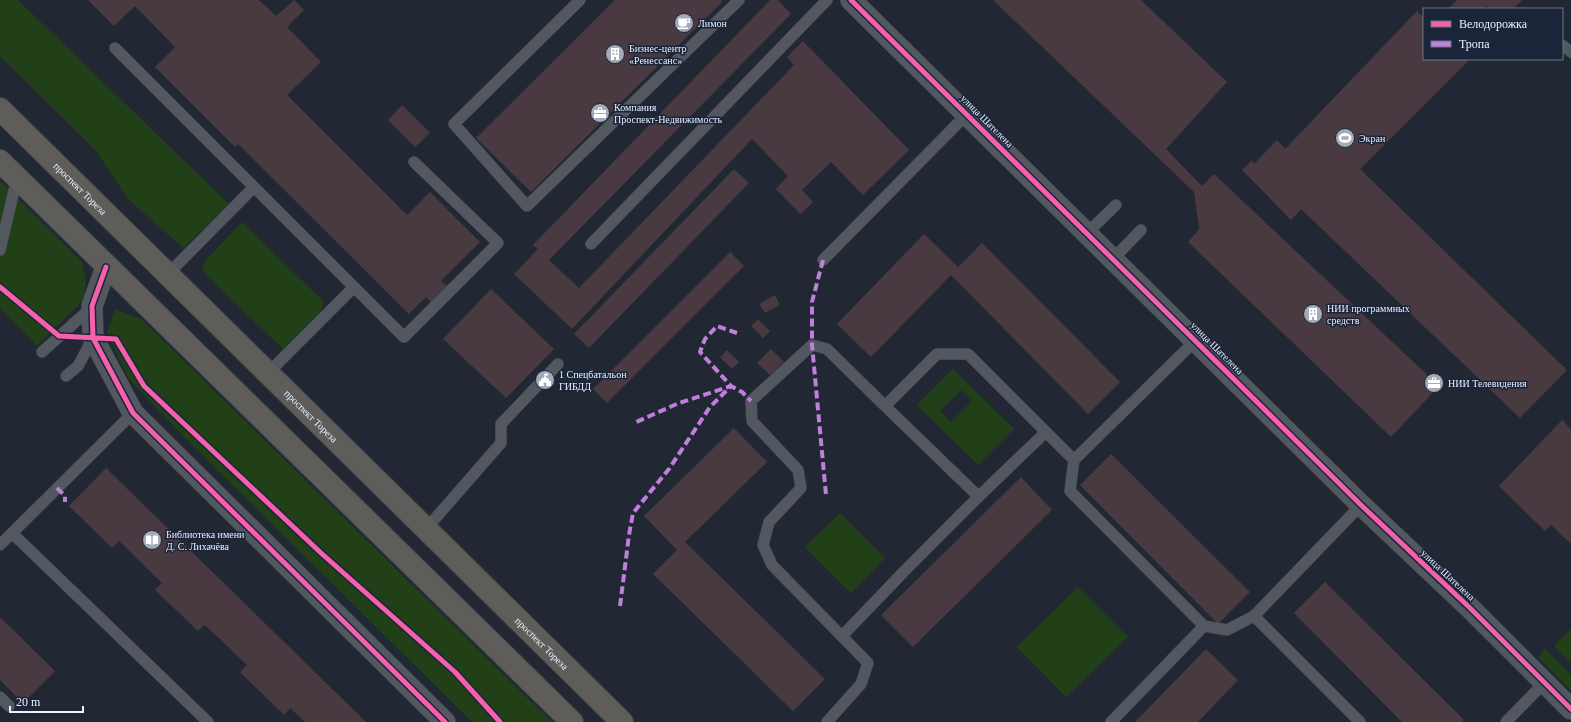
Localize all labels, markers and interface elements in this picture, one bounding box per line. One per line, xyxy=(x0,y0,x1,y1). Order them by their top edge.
legend xyxy=(1423,8,1563,60)
cafe icon: Лимон xyxy=(673,12,695,34)
text: Велодорожка xyxy=(1459,17,1528,31)
place label: Лимон xyxy=(698,18,727,29)
text: Тропа xyxy=(1459,37,1490,51)
building icon: Бизнес-центр «Ренессанс» xyxy=(604,43,626,65)
place label: Бизнес-центр «Ренессанс» xyxy=(629,43,687,66)
street label: улица Шателена xyxy=(959,93,1016,150)
office icon: Компания Проспект-Недвижимость xyxy=(589,102,611,124)
place label: Компания Проспект-Недвижимость xyxy=(614,102,722,125)
sports icon: Экран xyxy=(1334,127,1356,149)
place label: Экран xyxy=(1359,133,1386,144)
street label: проспект Тореза xyxy=(52,160,110,217)
building icon: НИИ программных средств xyxy=(1302,303,1324,325)
place label: НИИ программных средств xyxy=(1327,303,1410,326)
street label: улица Шателена xyxy=(1189,320,1246,377)
public building icon: 1 Спецбатальон ГИБДД xyxy=(534,369,556,391)
place label: 1 Спецбатальон ГИБДД xyxy=(559,369,627,392)
office icon: НИИ Телевидения xyxy=(1423,372,1445,394)
place label: НИИ Телевидения xyxy=(1448,378,1527,389)
street label: проспект Тореза xyxy=(283,387,340,445)
library icon: Библиотека имени Д. С. Лихачёва xyxy=(141,529,163,551)
place label: Библиотека имени Д. С. Лихачёва xyxy=(166,529,245,552)
street label: улица Шателена xyxy=(1419,547,1478,603)
street label: проспект Тореза xyxy=(513,615,571,672)
scale bar xyxy=(10,688,83,714)
text: 20 m xyxy=(16,695,41,709)

